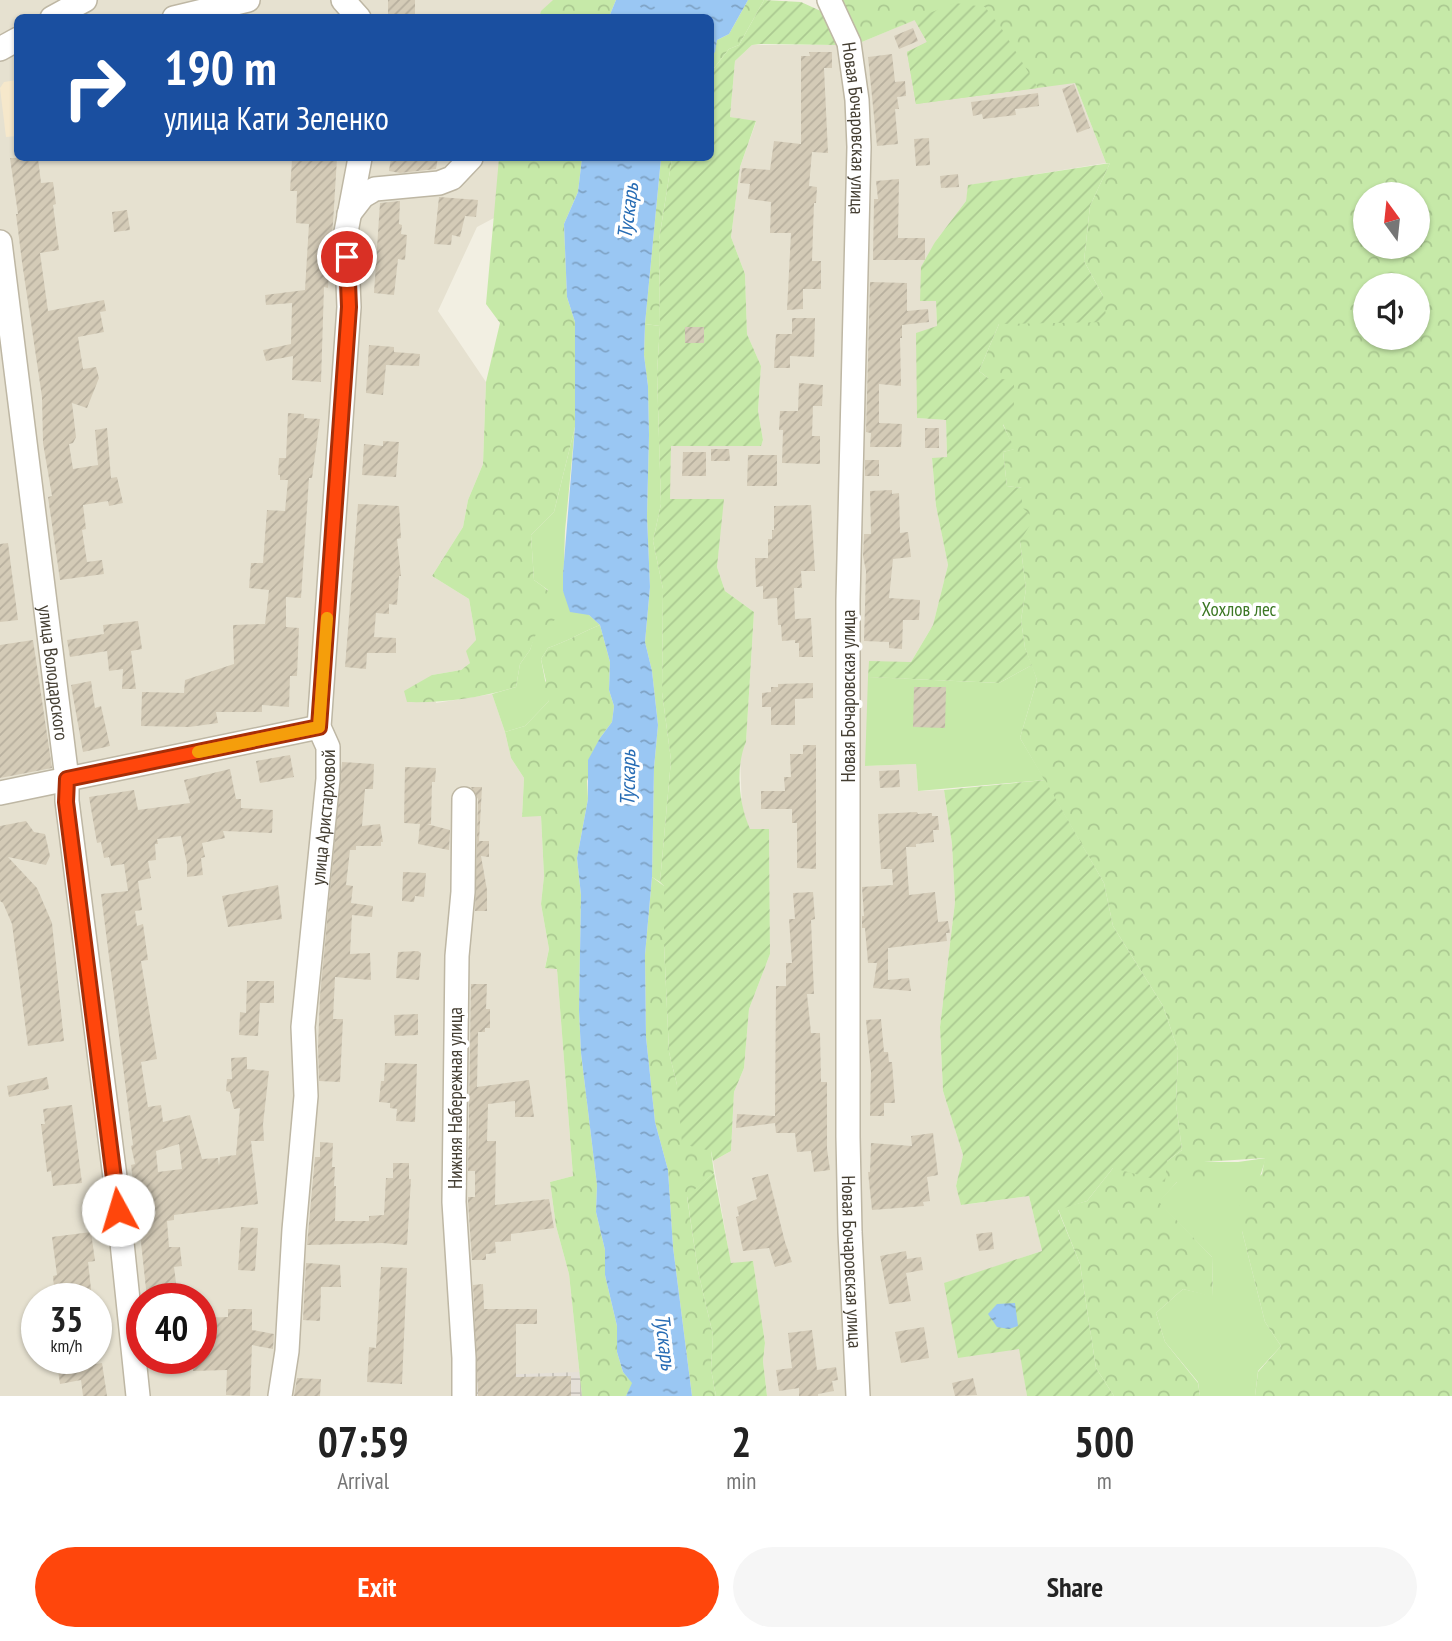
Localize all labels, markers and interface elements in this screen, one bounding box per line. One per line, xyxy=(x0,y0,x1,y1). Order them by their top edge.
text: 190 m xyxy=(164,35,277,99)
street label: Новая Бочаровская улица xyxy=(837,40,871,215)
icon: right xyxy=(49,42,140,133)
text: улица Кати Зеленко xyxy=(164,97,389,139)
water label: Тускарь xyxy=(611,180,644,240)
north arrow xyxy=(1353,182,1430,259)
map controls xyxy=(1353,182,1430,350)
pin xyxy=(317,227,377,287)
icon: arrive xyxy=(328,238,366,276)
button: sound xyxy=(1353,273,1430,350)
park label: Хохлов лес xyxy=(1202,597,1277,621)
street label: улица Володарского xyxy=(33,604,74,742)
street label: Новая Бочаровская улица xyxy=(836,610,860,782)
street label: улица Аристарховой xyxy=(305,749,340,886)
water label: Тускарь xyxy=(614,749,642,806)
street label: Нижняя Набережная улица xyxy=(443,1007,467,1189)
position arrow xyxy=(81,1173,155,1247)
street label: Новая Бочаровская улица xyxy=(837,1175,868,1349)
speed limit sign: 40 xyxy=(126,1283,217,1374)
text: 35 xyxy=(50,1296,83,1342)
water label: Тускарь xyxy=(649,1312,682,1372)
text: km/h xyxy=(51,1334,82,1357)
text: 07:59 xyxy=(318,1414,409,1469)
text: 2 xyxy=(731,1414,751,1469)
text: 500 xyxy=(1074,1414,1134,1469)
text: Arrival xyxy=(337,1466,389,1495)
text: min xyxy=(726,1466,756,1495)
text: m xyxy=(1097,1466,1112,1495)
button: Exit xyxy=(35,1547,719,1627)
button: Share xyxy=(733,1547,1417,1627)

